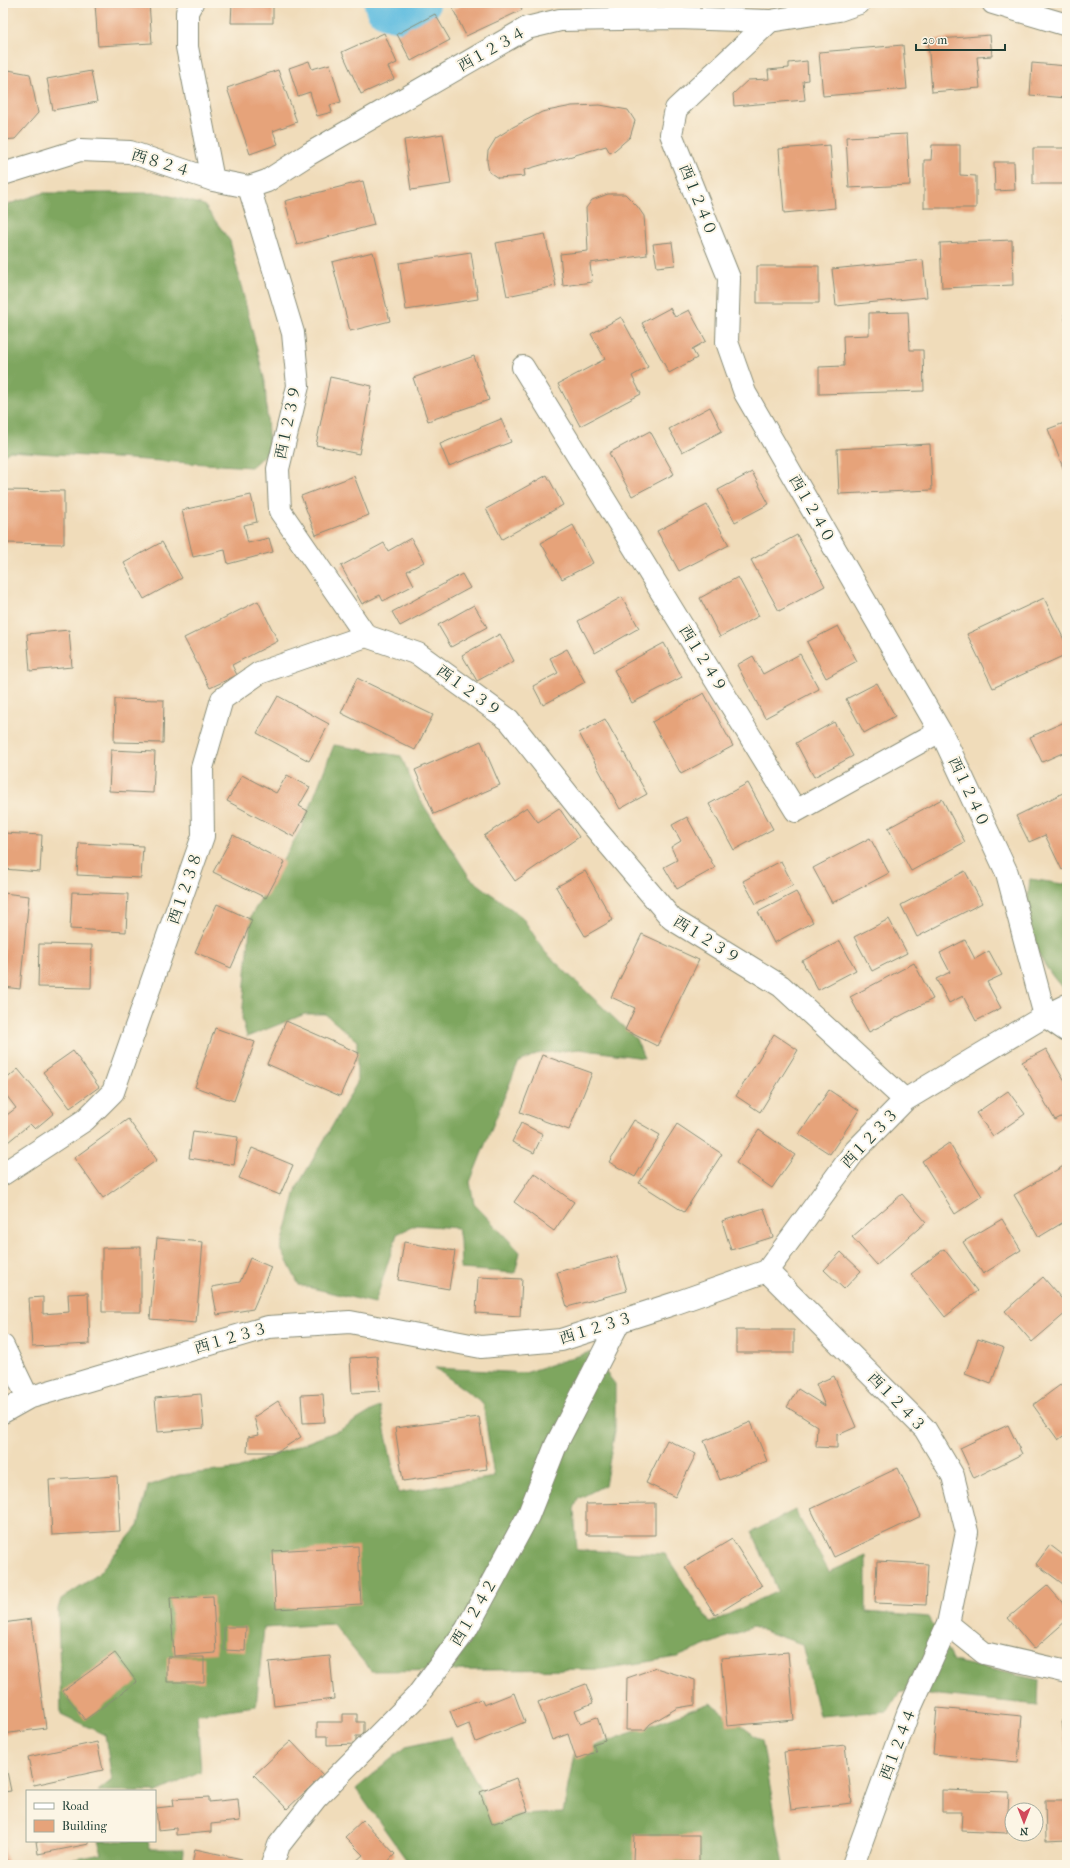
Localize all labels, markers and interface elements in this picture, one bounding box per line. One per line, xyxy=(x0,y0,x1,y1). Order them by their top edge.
street label: 西１２３４ xyxy=(455,23,529,75)
scale bar xyxy=(916,26,1005,52)
text: 20 m xyxy=(922,33,947,47)
street label: 西８２４ xyxy=(130,146,192,180)
street label: 西１２４０ xyxy=(676,162,720,238)
street label: 西１２３９ xyxy=(271,383,305,461)
street label: 西１２４０ xyxy=(785,472,839,546)
street label: 西１２４９ xyxy=(675,622,731,696)
street label: 西１２３９ xyxy=(433,662,505,720)
street label: 西１２４０ xyxy=(945,754,993,830)
street label: 西１２３８ xyxy=(164,850,206,926)
street label: 西１２３９ xyxy=(670,912,744,968)
street label: 西１２３３ xyxy=(838,1104,902,1172)
street label: 西１２３３ xyxy=(557,1308,635,1348)
street label: 西１２３３ xyxy=(192,1319,270,1357)
street label: 西１２４３ xyxy=(864,1369,930,1435)
street label: 西１２４２ xyxy=(447,1575,501,1649)
street label: 西１２４４ xyxy=(876,1706,920,1782)
legend xyxy=(26,1790,156,1842)
text: Road xyxy=(62,1799,89,1813)
north arrow xyxy=(1004,1802,1044,1842)
text: Building xyxy=(62,1819,107,1833)
text: N xyxy=(1019,1825,1028,1838)

